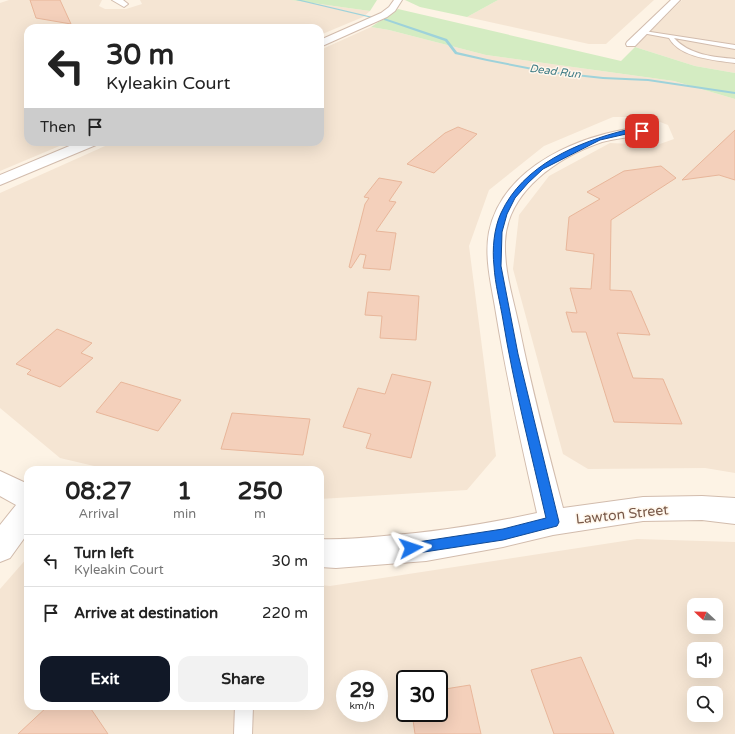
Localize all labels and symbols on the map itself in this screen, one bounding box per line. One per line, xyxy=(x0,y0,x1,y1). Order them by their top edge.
water label: Dead Run xyxy=(529,62,582,81)
pin xyxy=(625,114,659,148)
street label: Lawton Street xyxy=(575,501,670,528)
position arrow xyxy=(390,527,432,569)
north arrow xyxy=(687,598,723,634)
speed limit sign: 30 xyxy=(396,670,448,722)

